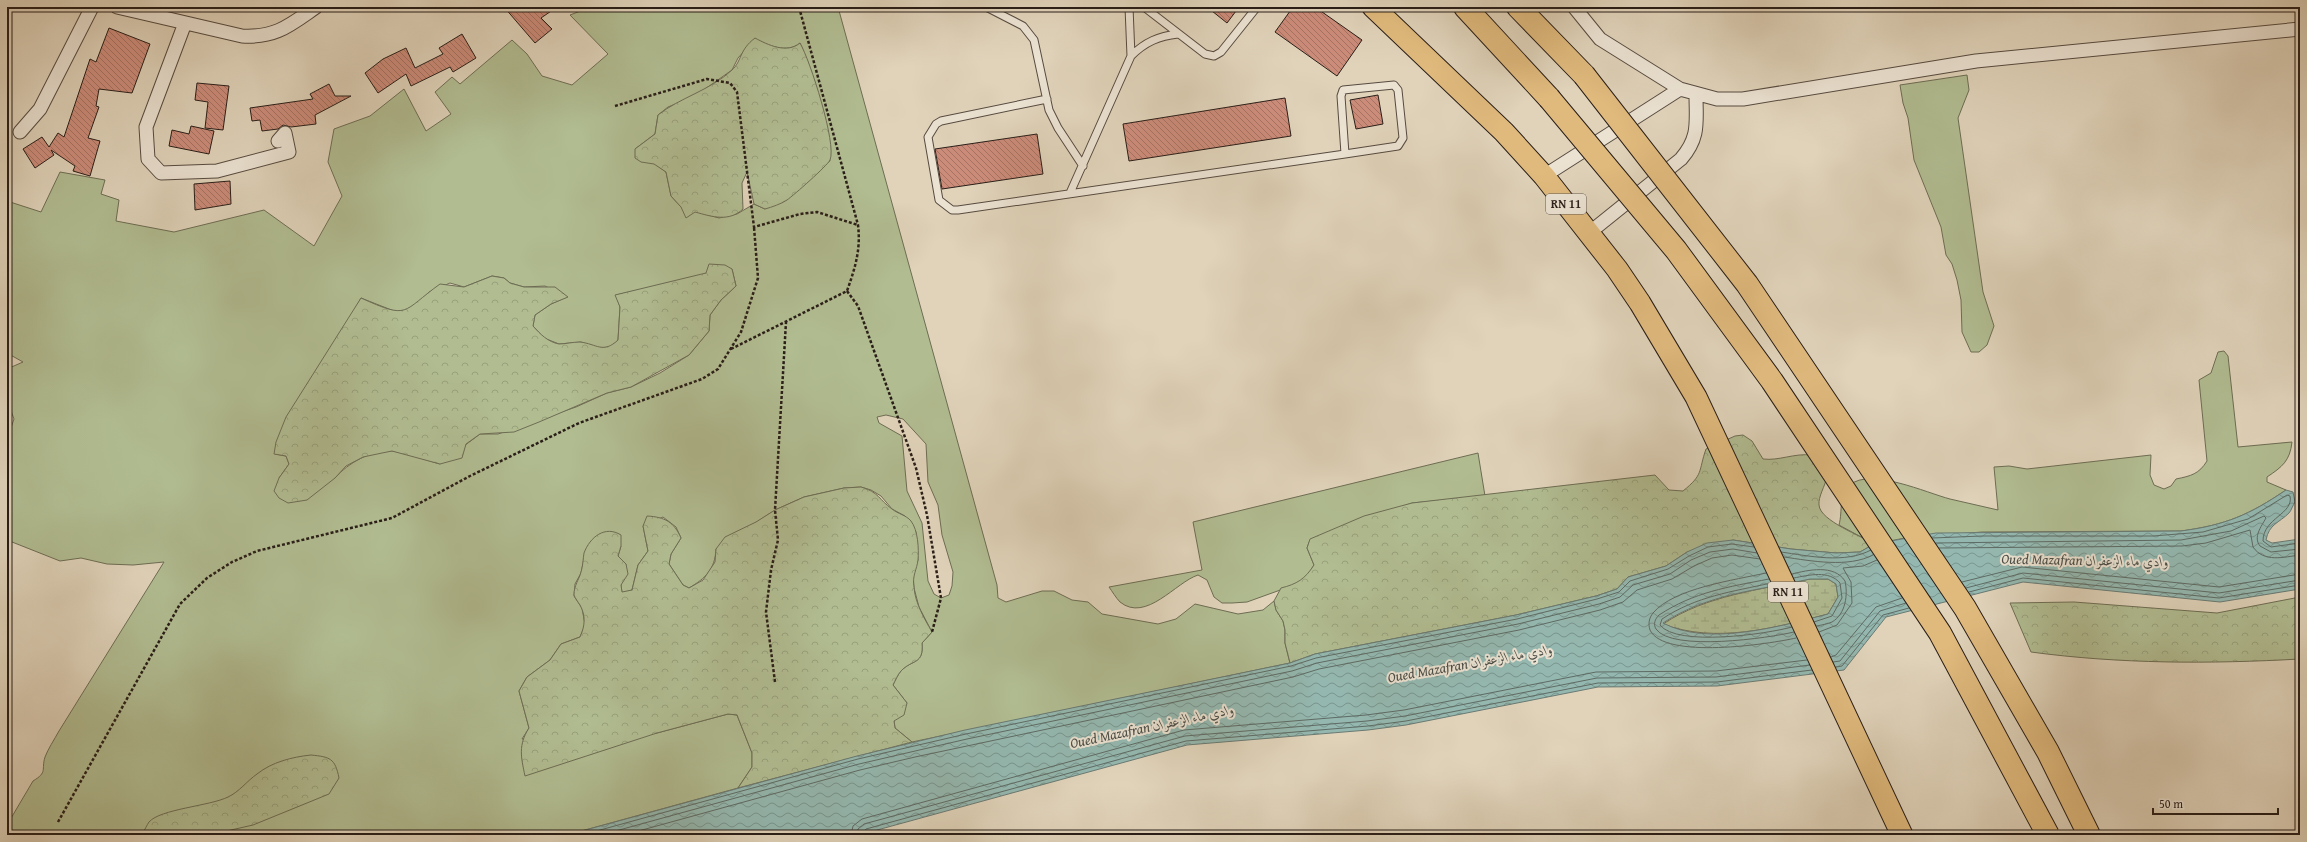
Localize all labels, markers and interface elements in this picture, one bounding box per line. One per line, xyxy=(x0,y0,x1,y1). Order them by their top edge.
road number: RN 11 xyxy=(1546,194,1586,214)
water label: Oued Mazafran وادي ماء الزعفران xyxy=(2001,549,2169,573)
road number: RN 11 xyxy=(1768,582,1808,602)
water label: Oued Mazafran وادي ماء الزعفران xyxy=(1386,639,1554,689)
water label: Oued Mazafran وادي ماء الزعفران xyxy=(1068,699,1236,755)
scale bar xyxy=(2153,790,2278,816)
text: 50 m xyxy=(2159,795,2183,812)

